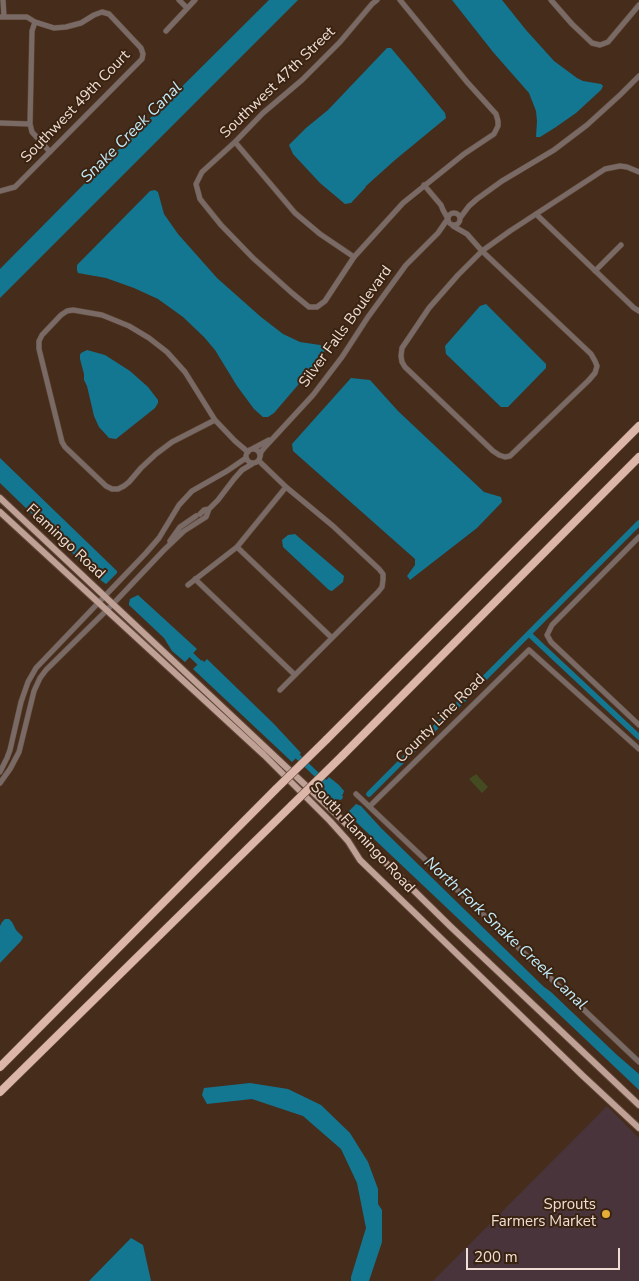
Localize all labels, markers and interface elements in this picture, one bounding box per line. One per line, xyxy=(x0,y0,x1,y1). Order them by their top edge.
street label: Southwest 47th Street xyxy=(217,23,339,143)
street label: Southwest 49th Court xyxy=(18,47,134,167)
water label: Snake Creek Canal xyxy=(78,79,186,187)
street label: Silver Falls Boulevard xyxy=(296,263,396,391)
street label: Flamingo Road xyxy=(22,501,108,583)
street label: County Line Road xyxy=(393,671,489,767)
street label: South Flamingo Road xyxy=(306,779,418,897)
water label: North Fork Snake Creek Canal xyxy=(420,853,590,1015)
place label: Sprouts Farmers Market xyxy=(491,1196,596,1231)
marker: Sprouts Farmers Market xyxy=(600,1208,612,1220)
scale bar xyxy=(469,1238,623,1270)
text: 200 m xyxy=(474,1247,518,1267)

